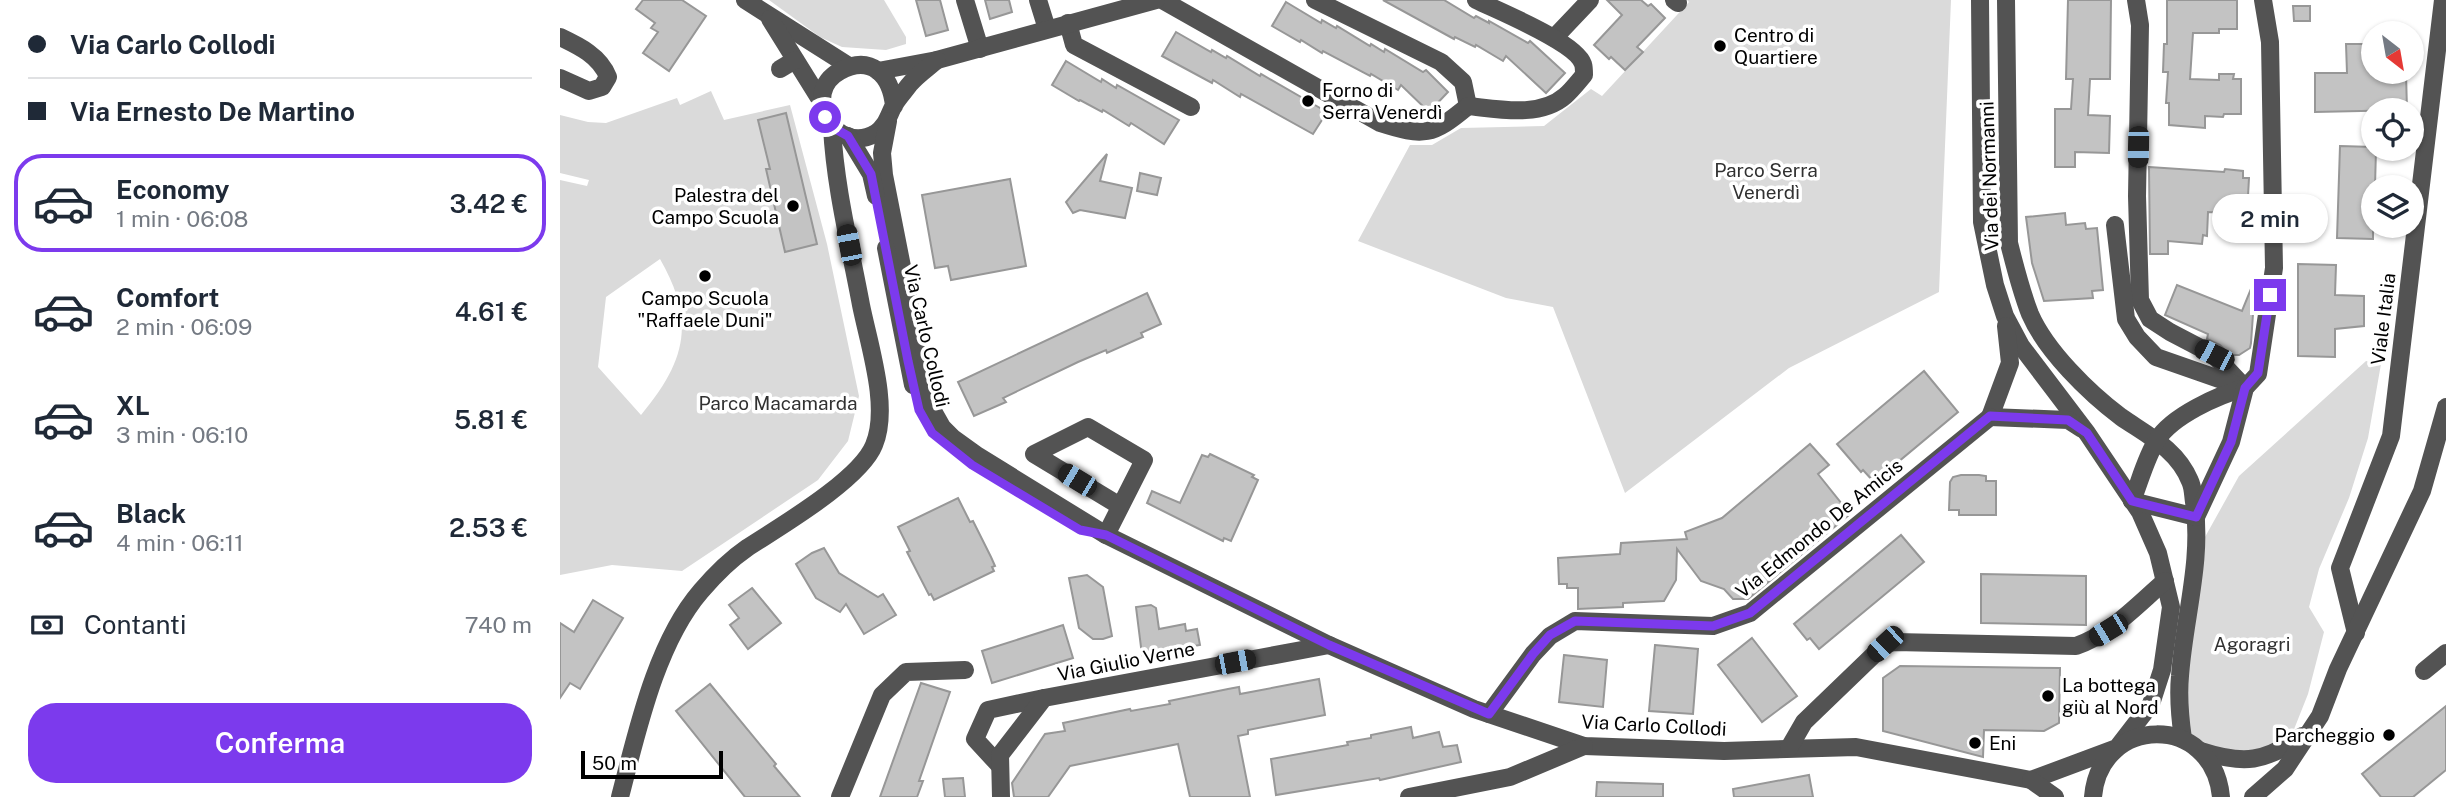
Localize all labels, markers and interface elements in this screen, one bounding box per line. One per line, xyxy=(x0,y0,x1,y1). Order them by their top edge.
north arrow xyxy=(2361,21,2424,84)
map controls xyxy=(2361,21,2424,238)
place label: Centro di Quartiere xyxy=(1734,24,1818,68)
text: Via Carlo Collodi xyxy=(70,29,276,60)
marker: Centro di Quartiere xyxy=(1712,38,1728,54)
place label: Forno di Serra Venerdì xyxy=(1322,79,1442,123)
marker: Forno di Serra Venerdì xyxy=(1300,93,1316,109)
text: Via Ernesto De Martino xyxy=(70,96,355,127)
button: locate xyxy=(2361,98,2424,161)
route start xyxy=(809,101,841,133)
street label: Via dei Normanni xyxy=(1975,101,2003,251)
car xyxy=(2128,126,2149,168)
park label: Parco Serra Venerdì xyxy=(1714,159,1818,203)
icon: car xyxy=(32,172,95,235)
text: Economy xyxy=(116,174,229,205)
button: layers xyxy=(2361,175,2424,238)
place label: Palestra del Campo Scuola xyxy=(652,184,779,228)
text: 3.42 € xyxy=(450,188,528,219)
callout: 2 min xyxy=(2212,194,2328,243)
marker: Palestra del Campo Scuola xyxy=(785,198,801,214)
text: 1 min · 06:08 xyxy=(116,205,249,232)
text: 2 min xyxy=(2240,205,2300,232)
car xyxy=(835,222,864,268)
street label: Via Carlo Collodi xyxy=(900,263,954,409)
marker: Campo Scuola "Raffaele Duni" xyxy=(697,268,713,284)
street label: Viale Italia xyxy=(2366,272,2400,366)
route end xyxy=(2254,279,2286,311)
icon: car xyxy=(32,280,95,343)
text: Comfort xyxy=(116,282,219,313)
place label: Campo Scuola "Raffaele Duni" xyxy=(637,287,773,331)
text: 4.61 € xyxy=(455,296,528,327)
text: 2 min · 06:09 xyxy=(116,313,252,340)
car xyxy=(2191,336,2238,374)
icon: car xyxy=(32,388,95,451)
text: XL xyxy=(116,390,150,421)
park label: Parco Macamarda xyxy=(698,392,858,414)
text: 5.81 € xyxy=(454,404,528,435)
text: 3 min · 06:10 xyxy=(116,421,248,448)
street label: Via Edmondo De Amicis xyxy=(1731,454,1907,602)
car xyxy=(1054,460,1101,500)
icon: car xyxy=(32,496,95,559)
text: Black xyxy=(116,498,186,529)
text: 2.53 € xyxy=(449,512,528,543)
text: 4 min · 06:11 xyxy=(116,529,244,556)
icon: cash xyxy=(28,606,66,644)
text: Contanti xyxy=(84,609,186,640)
car xyxy=(2085,610,2132,650)
text: 740 m xyxy=(465,611,532,638)
car xyxy=(1863,622,1908,666)
park label: Agoragri xyxy=(2214,633,2290,655)
street label: Via Giulio Verne xyxy=(1055,637,1197,685)
car xyxy=(1213,648,1258,676)
place label: La bottega giù al Nord xyxy=(2062,674,2159,718)
marker: La bottega giù al Nord xyxy=(2040,688,2056,704)
button: Conferma xyxy=(28,703,532,783)
street label: Via Carlo Collodi xyxy=(1581,710,1727,740)
place label: Parcheggio xyxy=(2275,724,2375,746)
marker: Parcheggio xyxy=(2381,727,2397,743)
place label: Eni xyxy=(1989,732,2016,754)
marker: Eni xyxy=(1967,735,1983,751)
scale bar xyxy=(581,748,723,780)
text: 50 m xyxy=(592,752,637,774)

